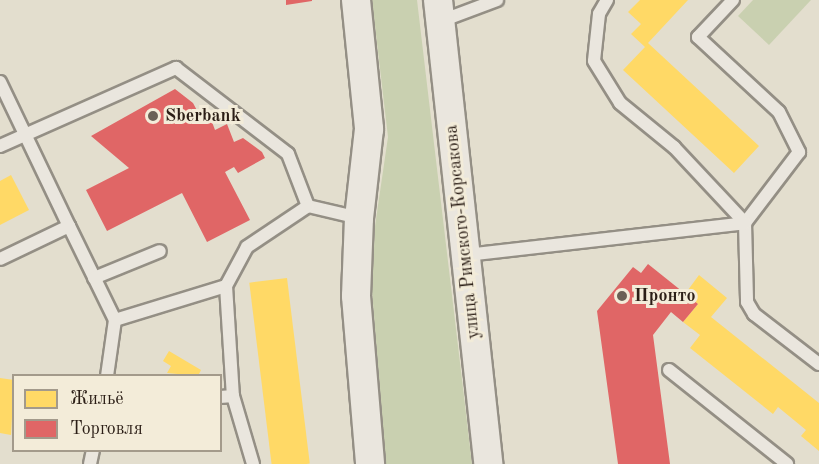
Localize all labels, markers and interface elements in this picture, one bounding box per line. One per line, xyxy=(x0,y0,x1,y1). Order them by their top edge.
place label: Sberbank xyxy=(165,105,241,127)
marker: Sberbank xyxy=(146,109,160,123)
street label: улица Римского-Корсакова xyxy=(441,124,485,340)
place label: Пронто xyxy=(634,285,695,307)
marker: Пронто xyxy=(615,289,629,303)
legend xyxy=(12,374,222,452)
text: Жильё xyxy=(70,390,124,408)
text: Торговля xyxy=(70,420,143,438)

